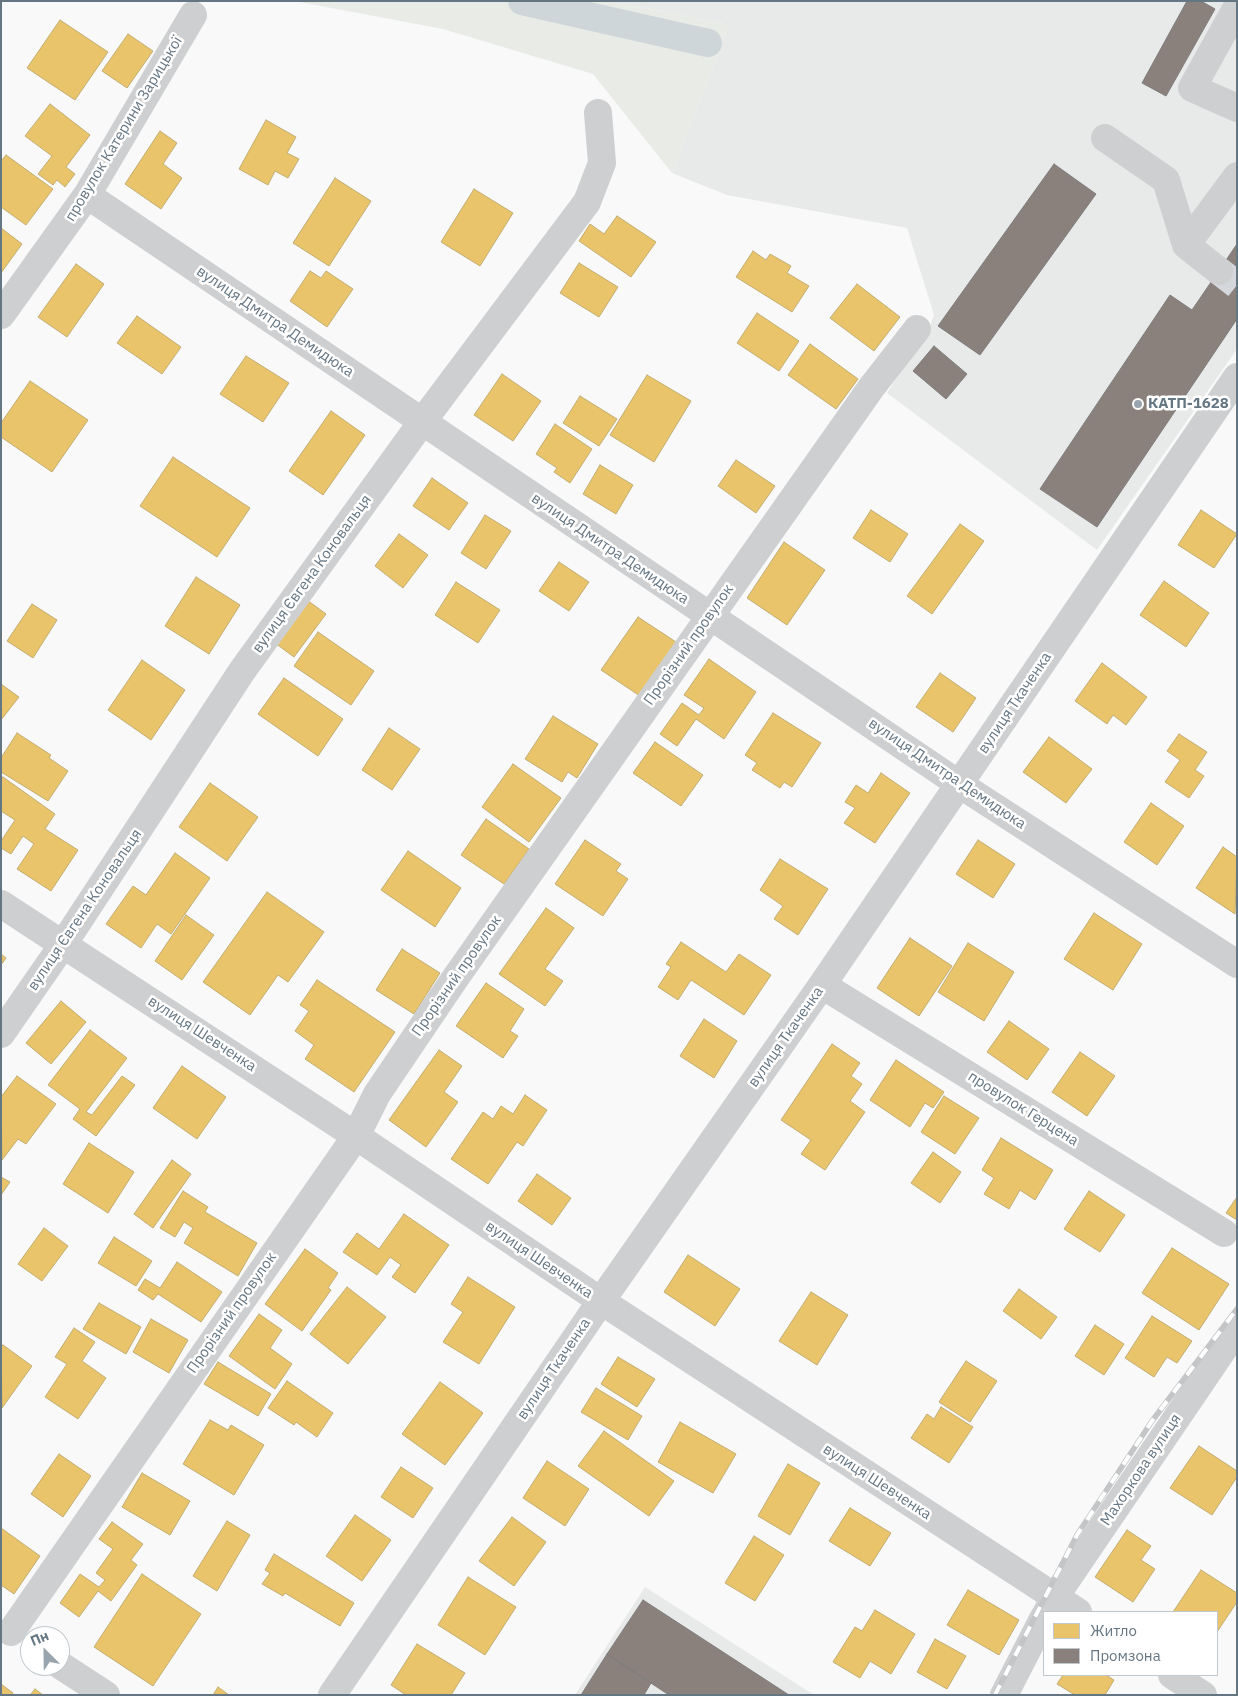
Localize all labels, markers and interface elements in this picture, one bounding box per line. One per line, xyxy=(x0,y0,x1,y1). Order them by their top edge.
street label: провулок Катерини Зарицької xyxy=(62,33,186,225)
street label: вулиця Дмитра Демидюка xyxy=(193,263,357,381)
place label: КАТП-1628 xyxy=(1148,395,1229,413)
marker: КАТП-1628 xyxy=(1132,398,1144,410)
street label: вулиця Дмитра Демидюка xyxy=(528,490,692,608)
street label: вулиця Євгена Коновальця xyxy=(249,491,375,657)
street label: Прорізний провулок xyxy=(640,581,738,709)
street label: вулиця Ткаченка xyxy=(974,649,1056,757)
street label: вулиця Дмитра Демидюка xyxy=(865,715,1029,833)
street label: вулиця Євгена Коновальця xyxy=(24,826,146,994)
street label: Прорізний провулок xyxy=(408,912,506,1040)
street label: вулиця Ткаченка xyxy=(745,983,827,1091)
street label: вулиця Шевченка xyxy=(144,992,260,1076)
street label: провулок Герцена xyxy=(964,1068,1082,1150)
street label: вулиця Шевченка xyxy=(482,1217,596,1303)
street label: Прорізний провулок xyxy=(183,1249,281,1377)
street label: вулиця Ткаченка xyxy=(513,1315,595,1423)
street label: Махоркова вулиця xyxy=(1097,1411,1185,1529)
street label: вулиця Шевченка xyxy=(819,1440,935,1524)
legend xyxy=(1043,1611,1218,1676)
text: Житло xyxy=(1090,1621,1137,1640)
north arrow xyxy=(20,1626,70,1676)
text: Пн xyxy=(27,1626,52,1650)
text: Промзона xyxy=(1090,1646,1161,1665)

